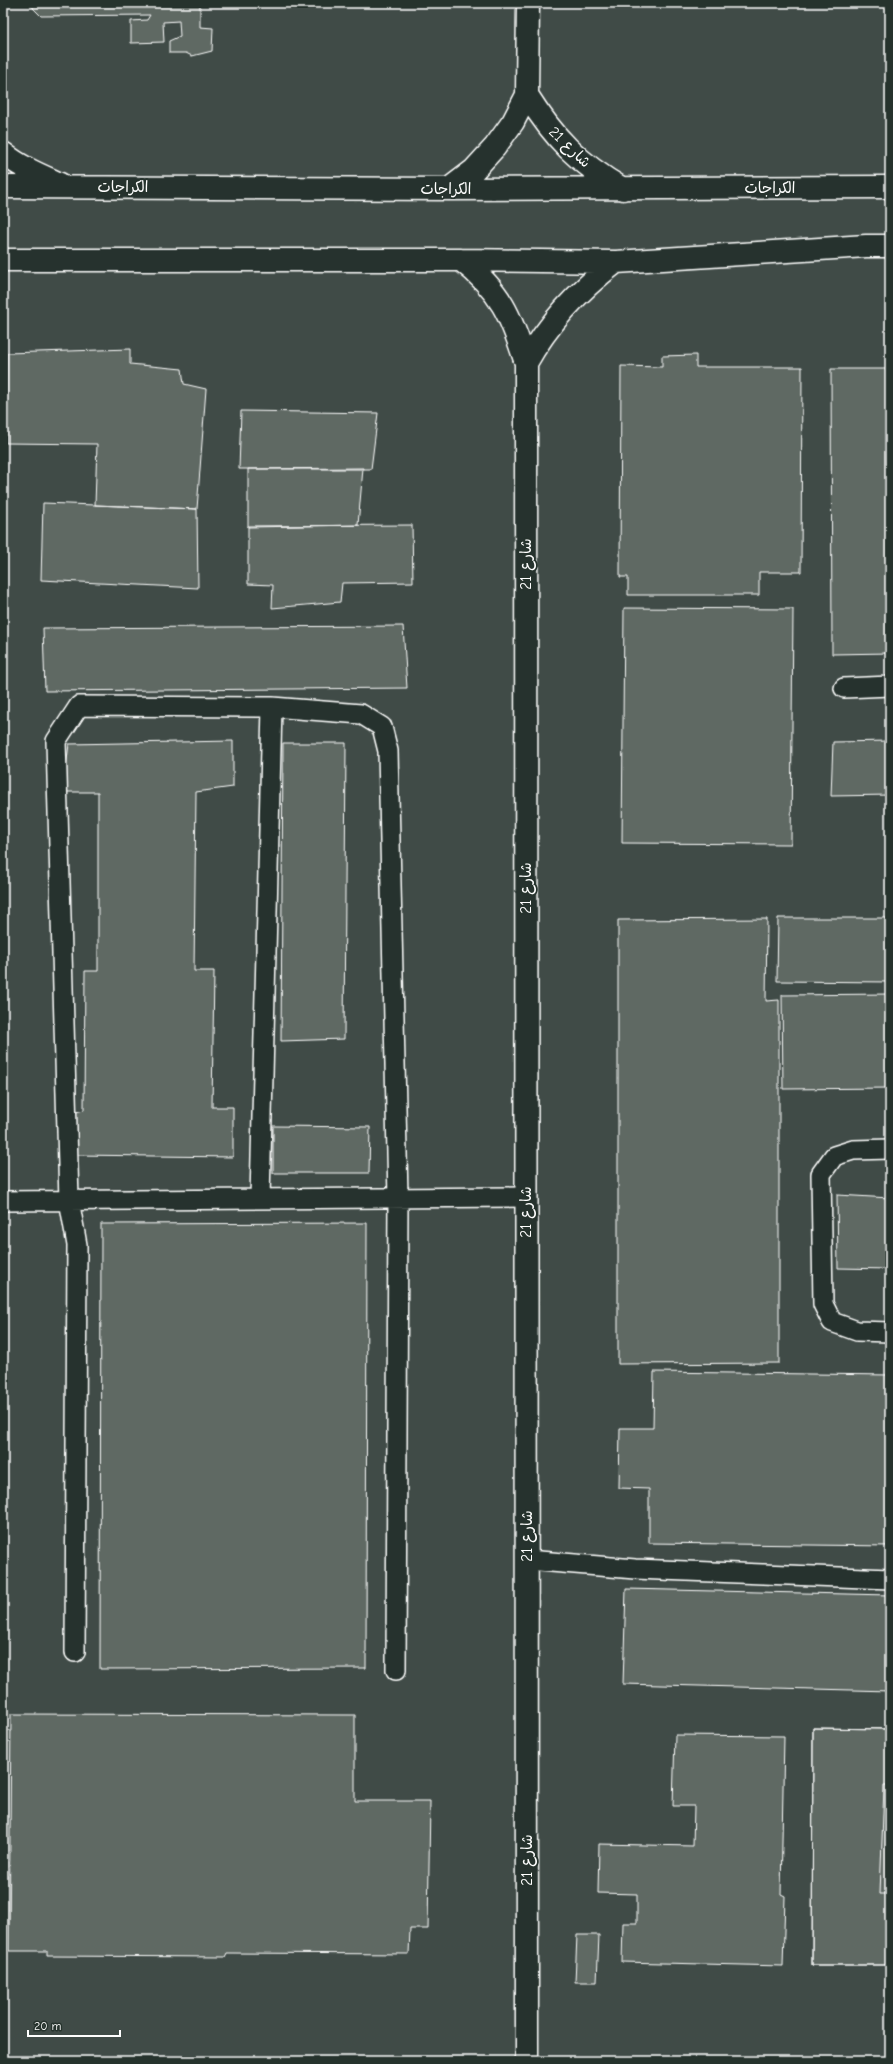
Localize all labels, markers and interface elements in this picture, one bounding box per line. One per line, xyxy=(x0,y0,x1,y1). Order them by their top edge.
street label: شارع 21 xyxy=(545,123,595,172)
street label: الكراجات xyxy=(98,178,148,196)
street label: الكراجات xyxy=(745,179,795,197)
street label: الكراجات xyxy=(421,180,471,198)
street label: شارع 21 xyxy=(517,538,536,590)
street label: شارع 21 xyxy=(517,862,536,914)
street label: شارع 21 xyxy=(517,1186,536,1238)
street label: شارع 21 xyxy=(518,1510,537,1562)
street label: شارع 21 xyxy=(518,1834,537,1886)
scale bar xyxy=(28,2012,120,2038)
text: 20 m xyxy=(34,2019,62,2033)

